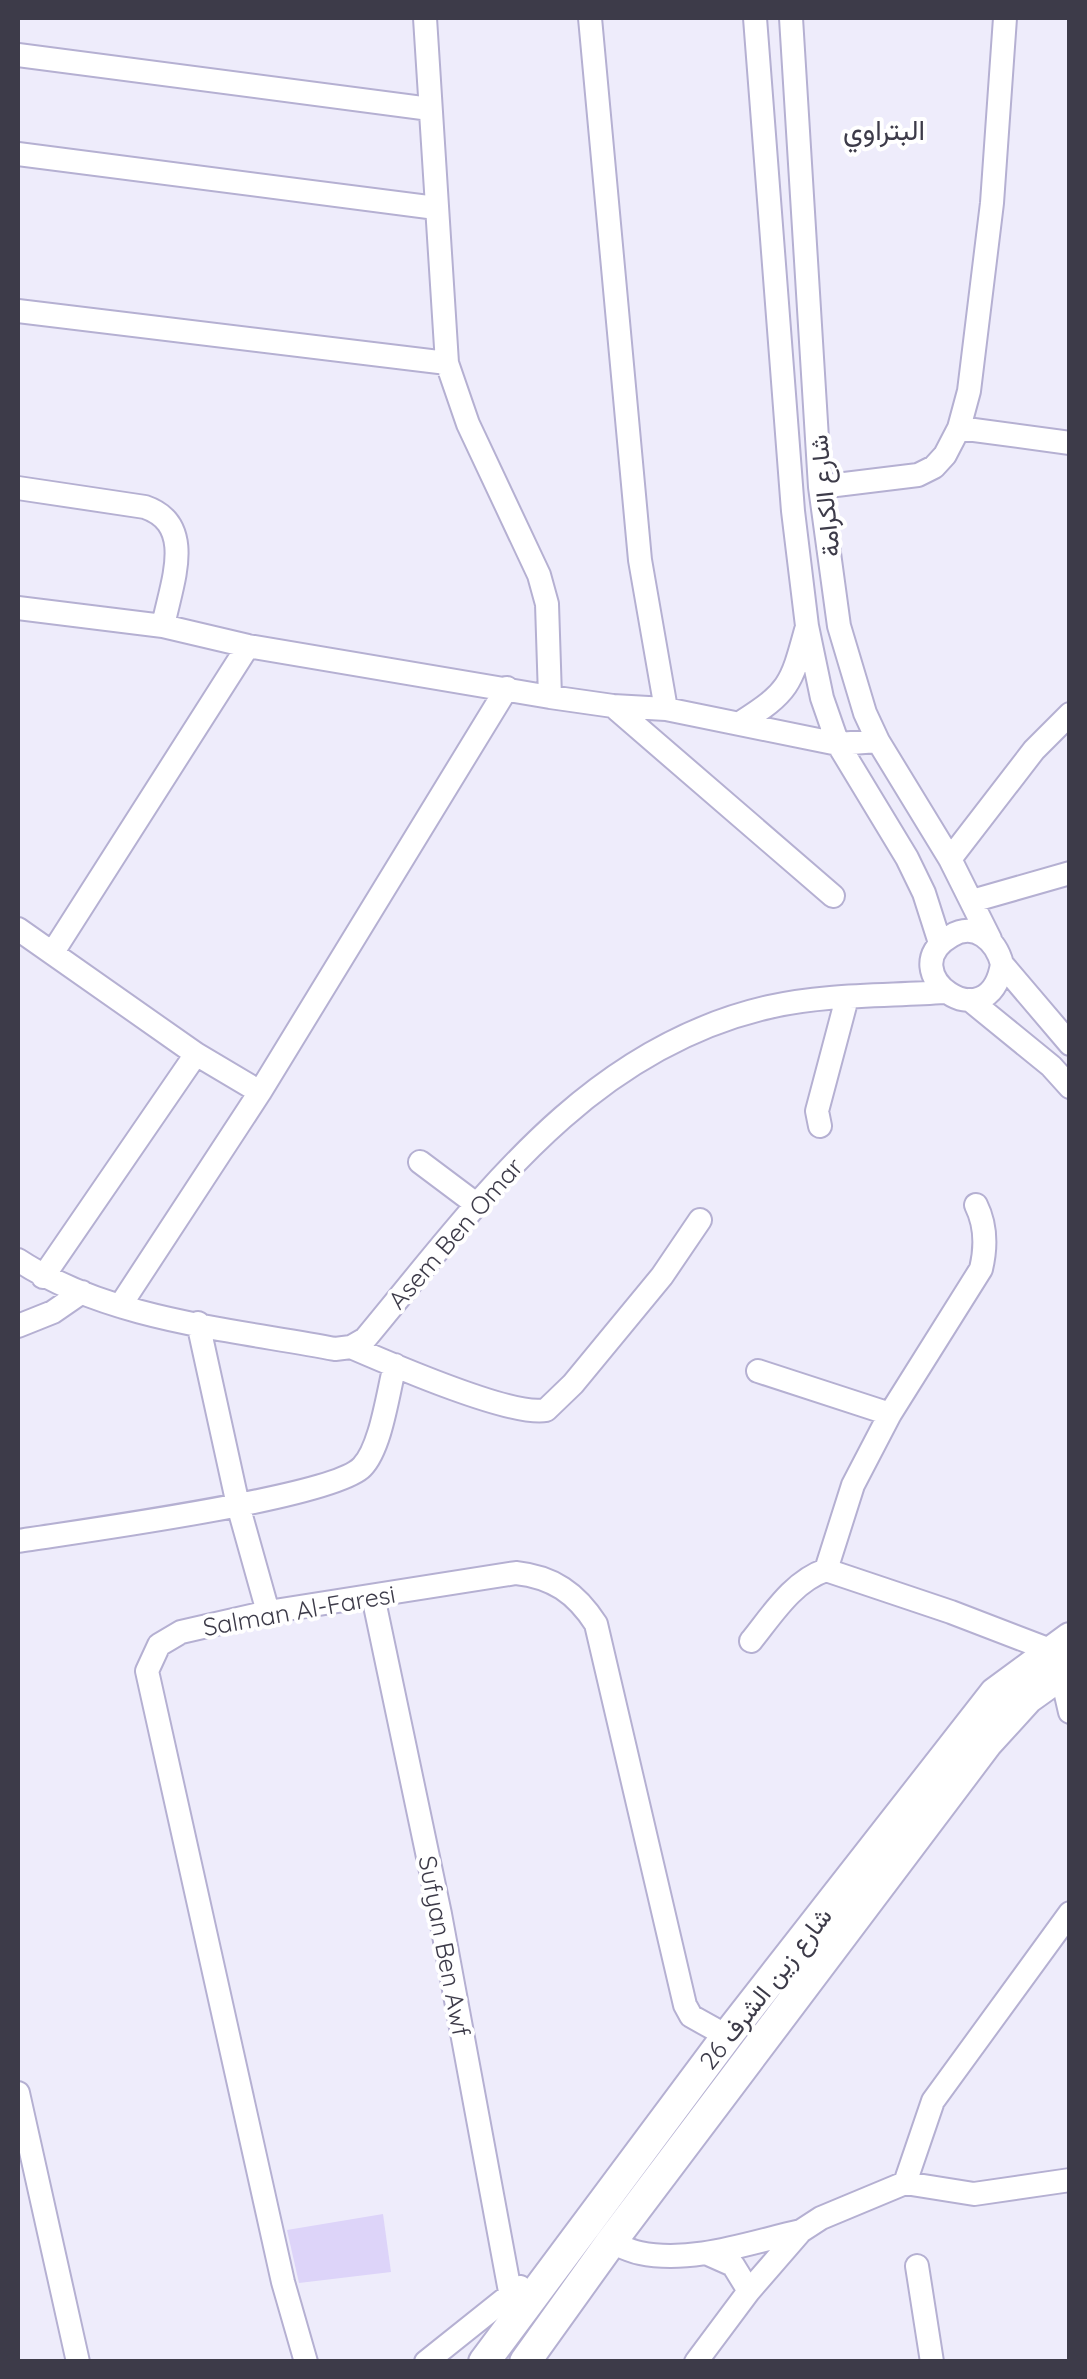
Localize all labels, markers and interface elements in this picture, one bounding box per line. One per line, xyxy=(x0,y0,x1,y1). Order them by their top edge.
district label: البتراوي xyxy=(843,112,925,153)
street label: شارع الكرامة xyxy=(802,433,848,559)
street label: Asem Ben Omar xyxy=(381,1151,529,1315)
street label: Salman Al-Faresi xyxy=(200,1578,398,1642)
street label: Sufyan Ben Awf xyxy=(412,1853,478,2039)
street label: شارع زين الشرف 26 xyxy=(692,1901,839,2076)

